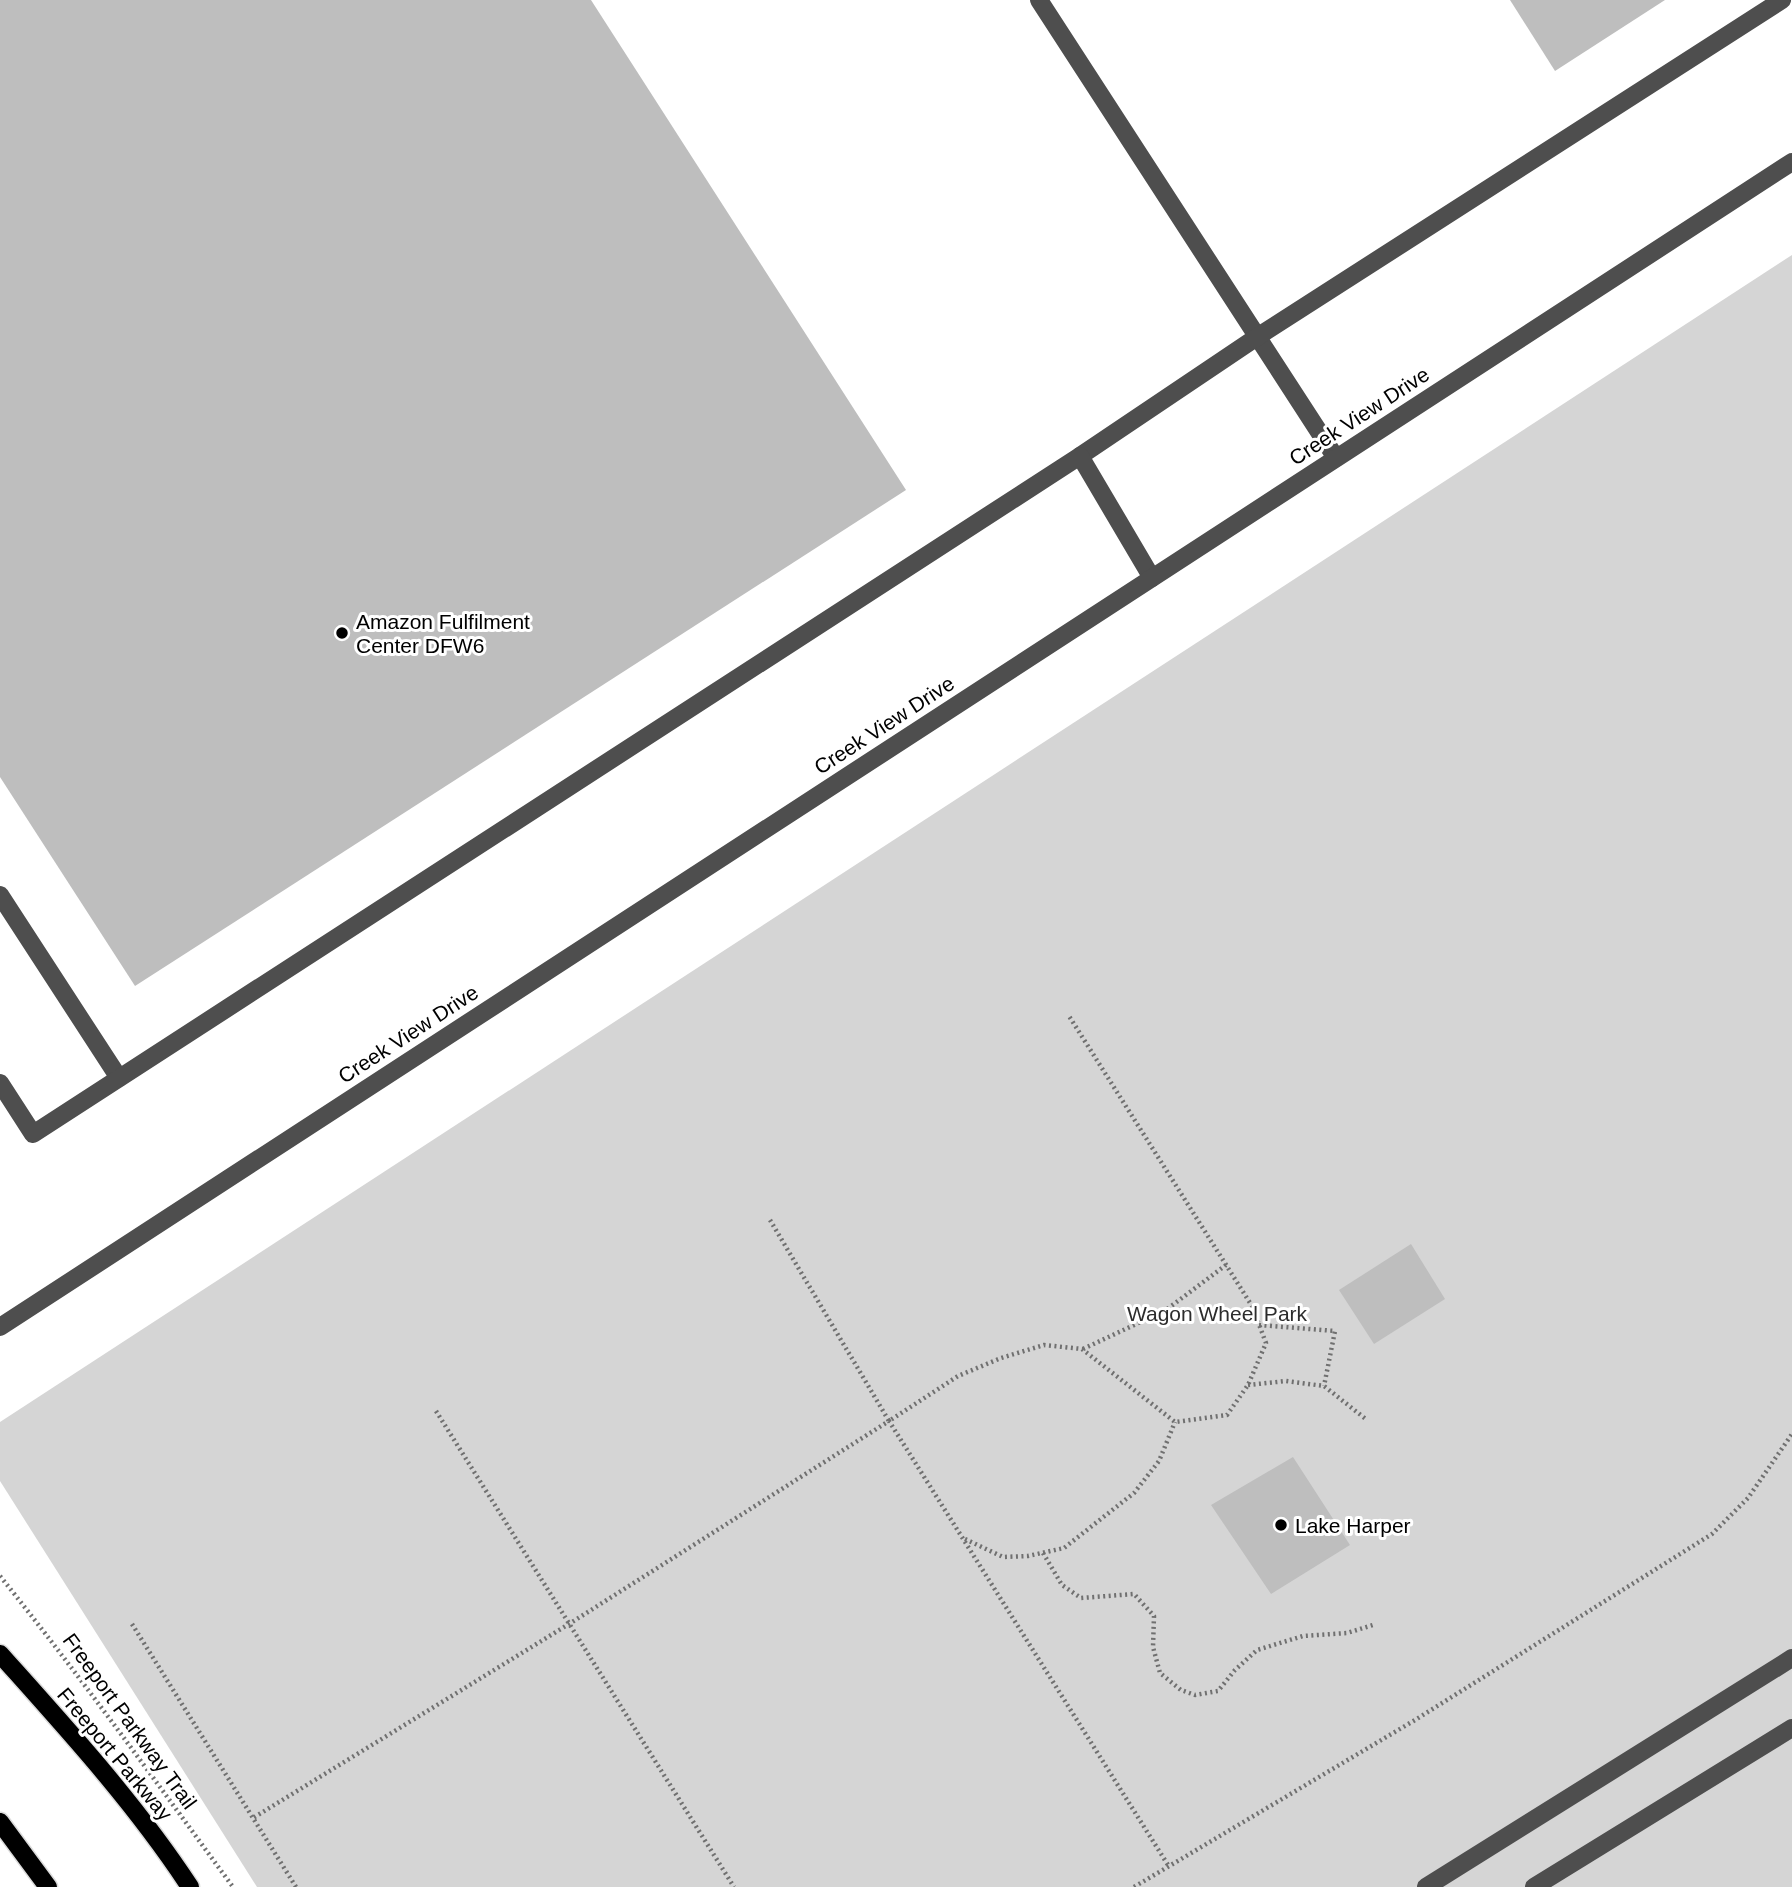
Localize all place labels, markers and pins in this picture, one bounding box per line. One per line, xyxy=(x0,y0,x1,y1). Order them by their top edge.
place label: Amazon Fulfilment Center DFW6 xyxy=(356,610,530,657)
marker: Amazon Fulfilment Center DFW6 xyxy=(334,625,350,641)
place label: Lake Harper xyxy=(1295,1514,1411,1537)
marker: Lake Harper xyxy=(1273,1517,1289,1533)

